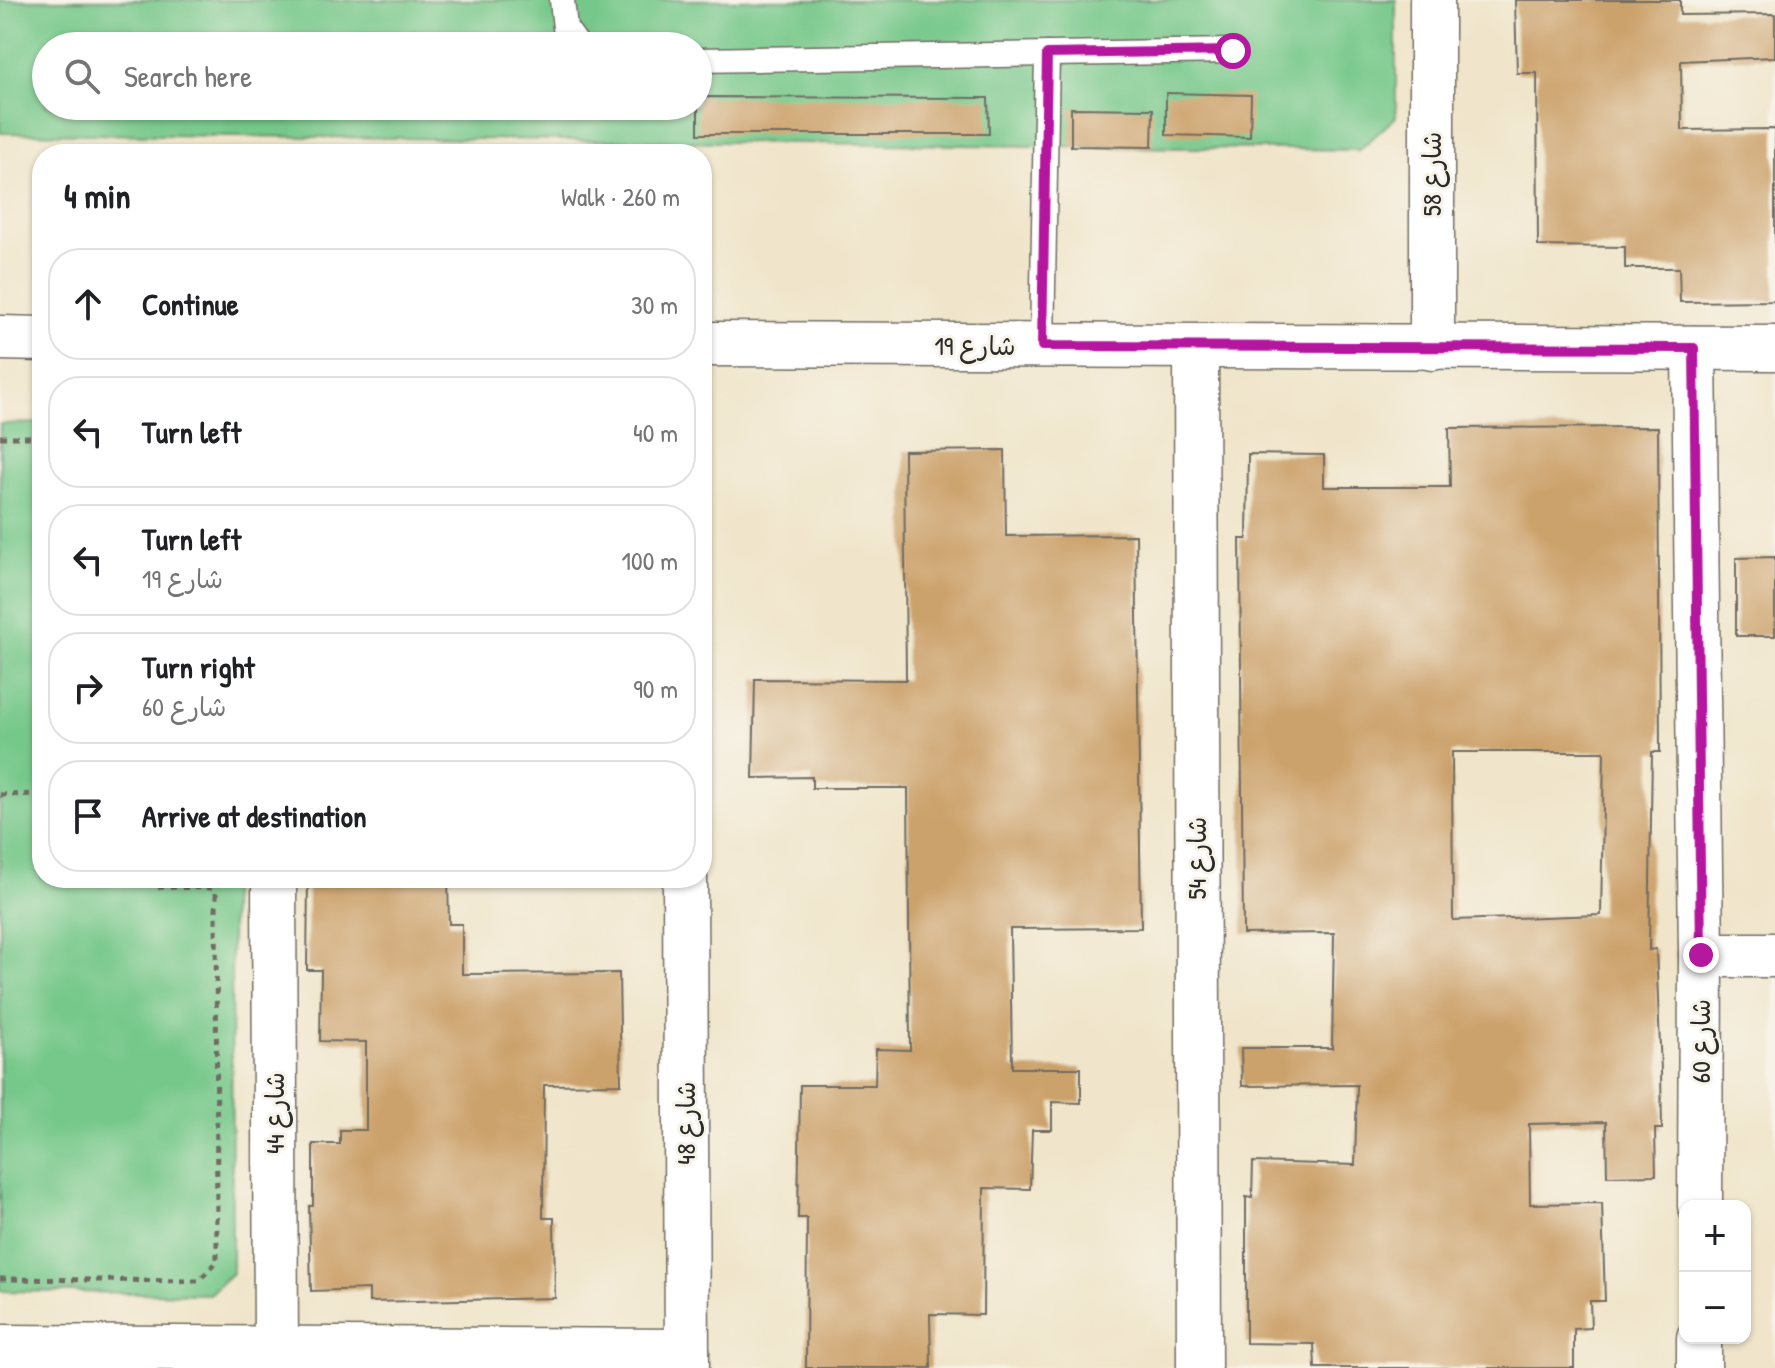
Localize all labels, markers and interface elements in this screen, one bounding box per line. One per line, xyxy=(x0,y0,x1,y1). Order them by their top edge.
search box xyxy=(32,32,712,120)
route start xyxy=(1215,33,1251,69)
icon: search xyxy=(60,54,104,98)
text: Search here xyxy=(124,56,252,96)
street label: شارع 58 xyxy=(1414,132,1450,216)
text: 4 min xyxy=(64,173,131,219)
text: Walk · 260 m xyxy=(561,179,680,214)
icon: ahead xyxy=(66,282,110,326)
text: Continue xyxy=(142,284,239,324)
text: 30 m xyxy=(631,287,678,322)
street label: شارع 19 xyxy=(934,328,1016,364)
icon: left xyxy=(66,410,110,454)
text: Turn left xyxy=(142,412,241,452)
text: 40 m xyxy=(633,415,678,450)
text: Turn left xyxy=(142,519,241,559)
icon: left xyxy=(66,538,110,582)
text: 100 m xyxy=(622,543,678,578)
text: شارع 19 xyxy=(142,561,223,596)
text: Turn right xyxy=(142,647,255,687)
icon: right xyxy=(66,666,110,710)
text: 90 m xyxy=(633,671,678,706)
text: شارع 60 xyxy=(142,689,226,724)
icon: arrive xyxy=(66,794,110,838)
text: Arrive at destination xyxy=(142,796,367,836)
street label: شارع 54 xyxy=(1179,817,1215,900)
route end xyxy=(1683,937,1719,973)
street label: شارع 60 xyxy=(1683,999,1719,1083)
street label: شارع 44 xyxy=(257,1072,293,1154)
street label: شارع 48 xyxy=(668,1081,704,1165)
map controls xyxy=(1679,1200,1751,1344)
button: + xyxy=(1679,1200,1751,1272)
button: − xyxy=(1679,1272,1751,1344)

